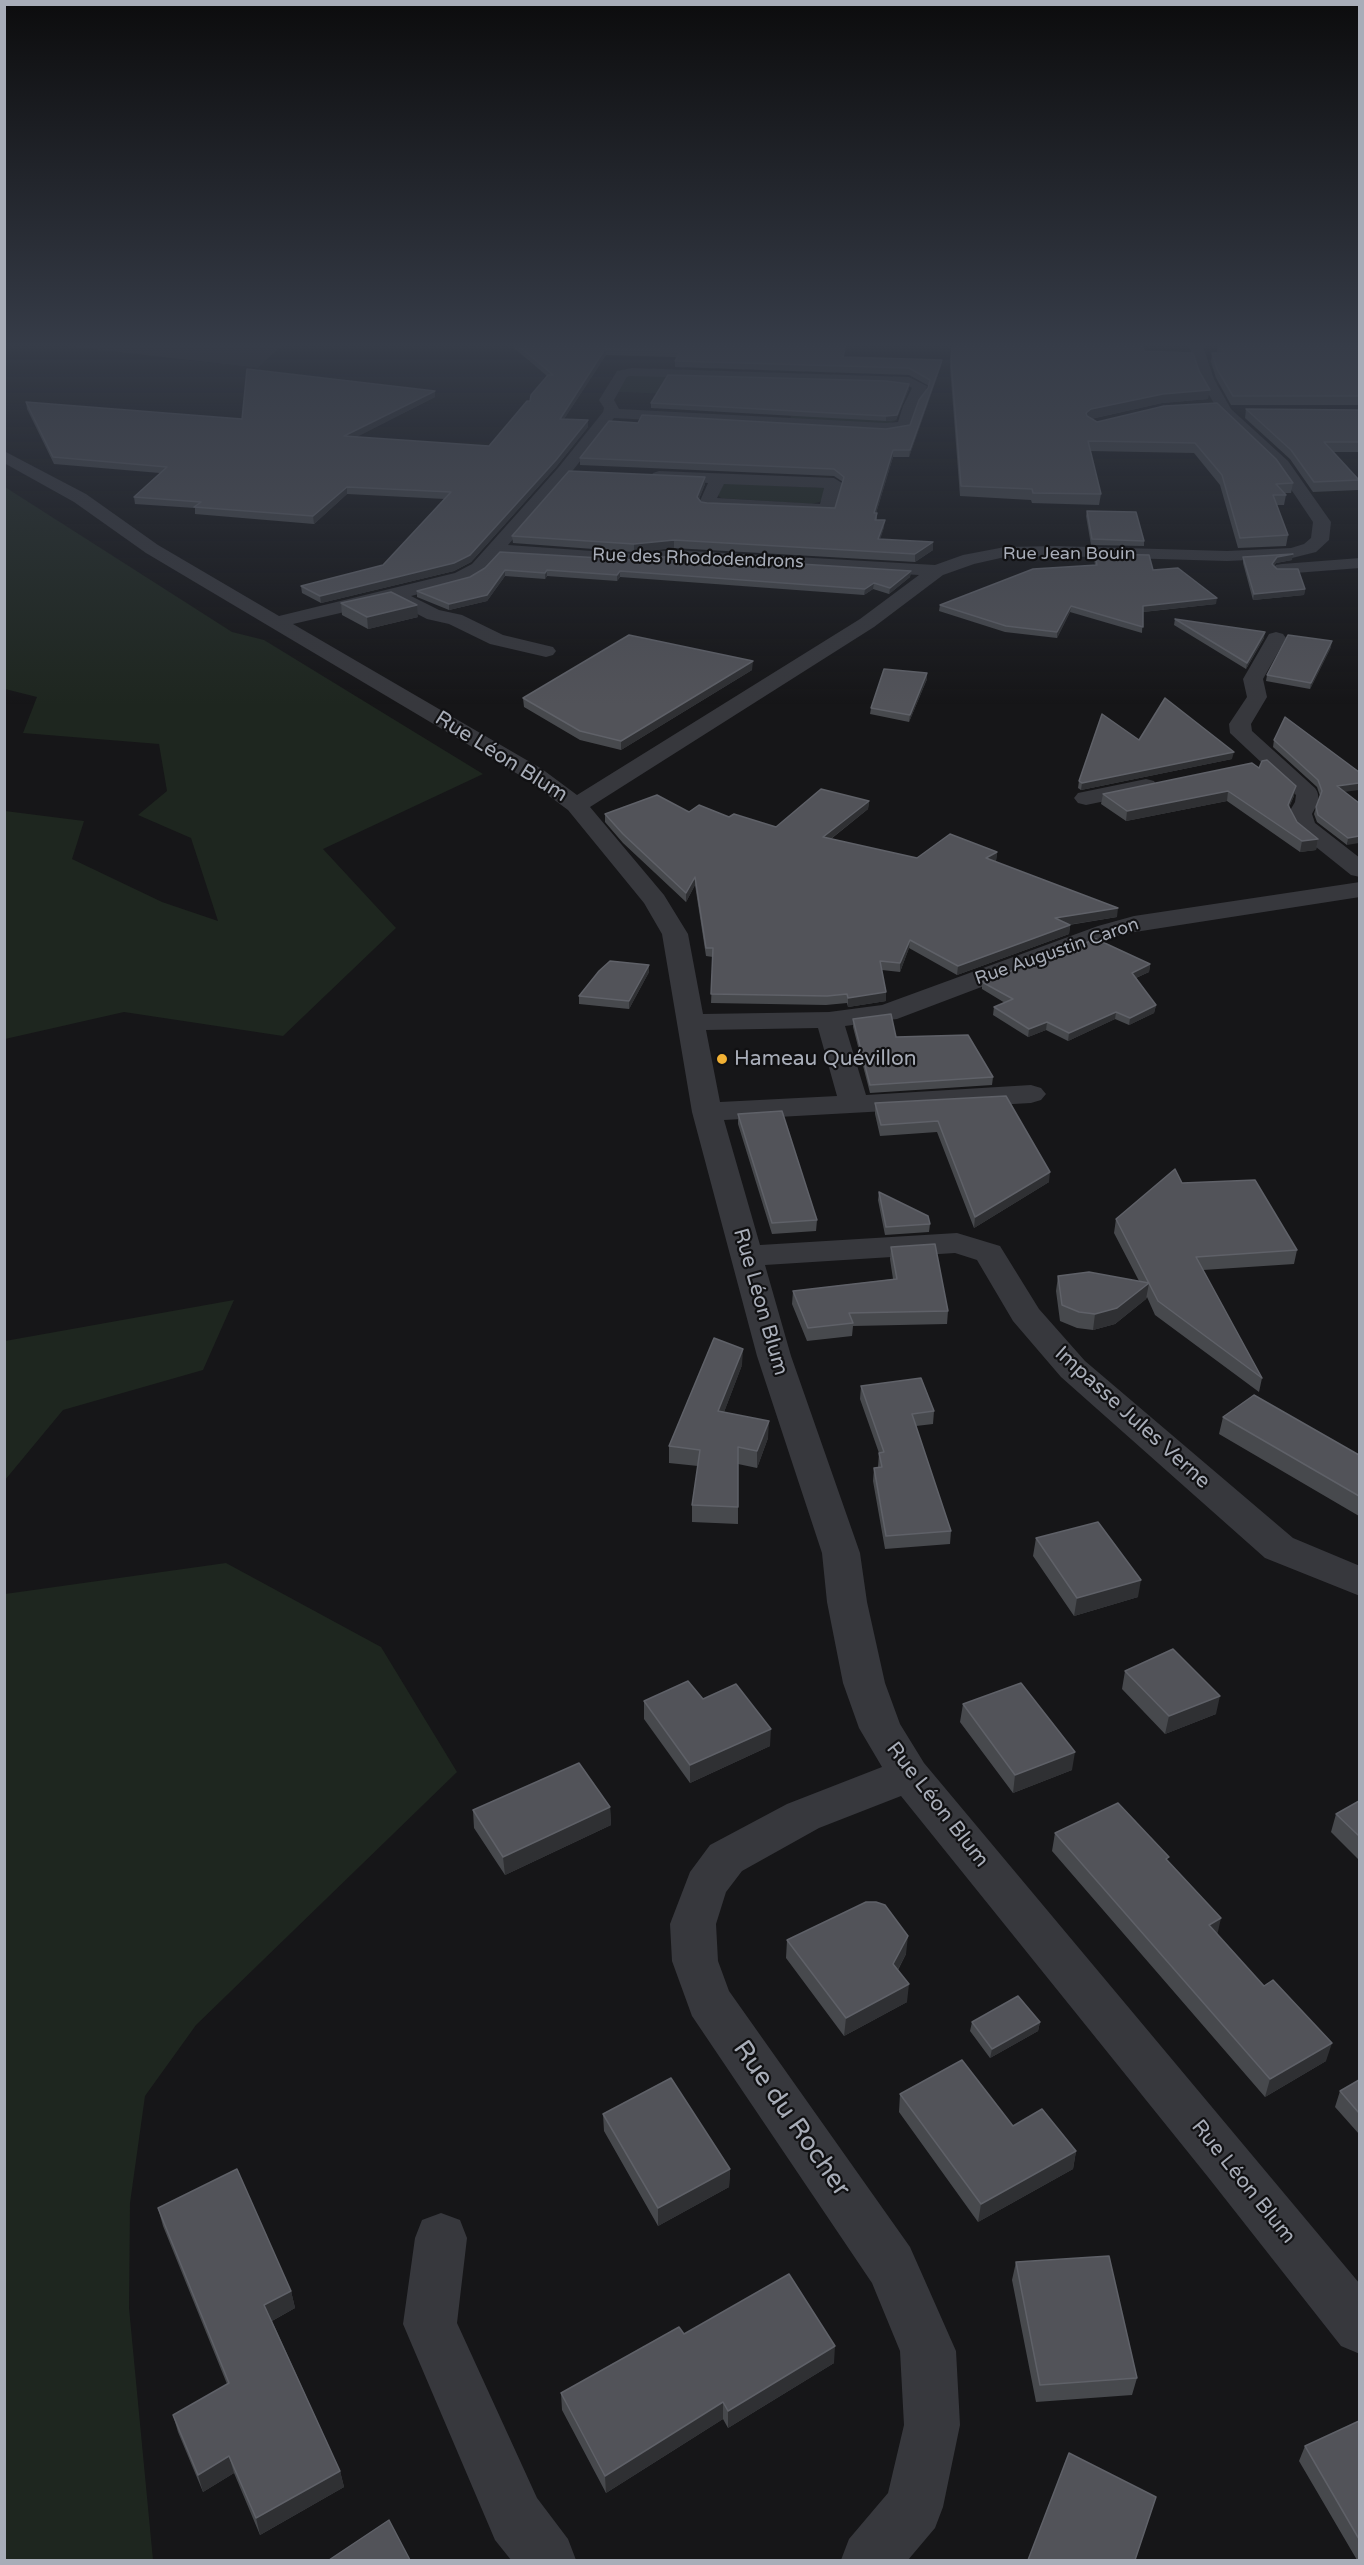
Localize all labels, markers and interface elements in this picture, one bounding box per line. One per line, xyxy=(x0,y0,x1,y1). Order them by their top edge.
street label: Rue Jean Bouin xyxy=(1003,543,1135,565)
street label: Rue des Rhododendrons xyxy=(592,545,804,573)
street label: Rue Léon Blum xyxy=(430,706,572,808)
street label: Rue Augustin Caron xyxy=(972,914,1142,990)
place label: Hameau Quévillon xyxy=(734,1046,917,1072)
marker: Hameau Quévillon xyxy=(715,1052,729,1066)
street label: Rue Léon Blum xyxy=(727,1226,793,1378)
street label: Impasse Jules Verne xyxy=(1049,1341,1215,1495)
street label: Rue Léon Blum xyxy=(880,1737,994,1873)
street label: Rue du Rocher xyxy=(726,2035,856,2203)
street label: Rue Léon Blum xyxy=(1185,2115,1301,2249)

